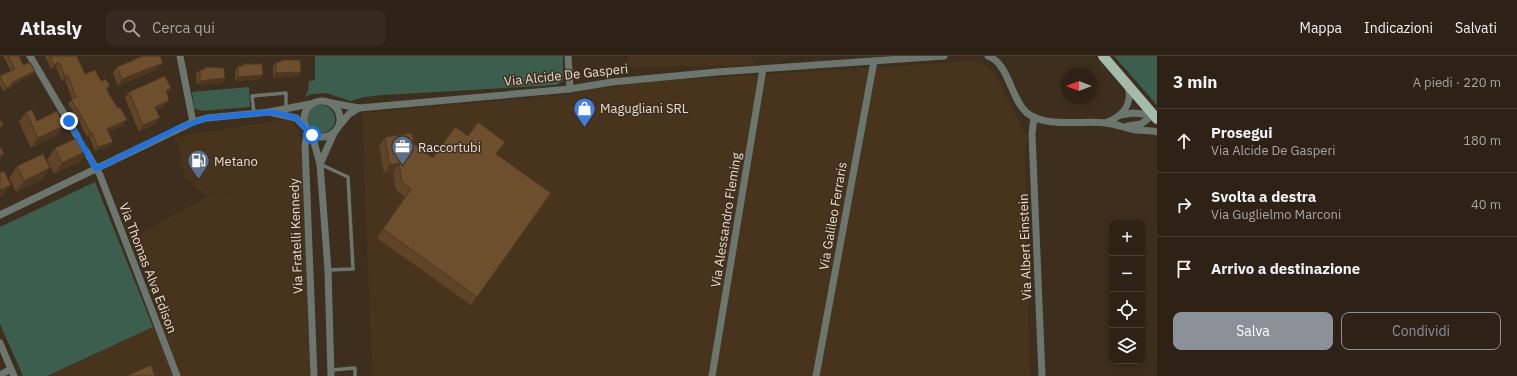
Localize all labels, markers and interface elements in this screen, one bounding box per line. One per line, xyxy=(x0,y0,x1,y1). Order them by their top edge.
search box xyxy=(106,10,386,46)
text: Atlasly xyxy=(20,16,82,40)
icon: search xyxy=(120,17,142,39)
text: Cerca qui xyxy=(152,18,215,37)
text: Mappa xyxy=(1300,19,1342,37)
text: Indicazioni xyxy=(1364,19,1433,37)
text: Salvati xyxy=(1455,19,1497,37)
street label: Via Alcide De Gasperi xyxy=(503,60,629,90)
north arrow xyxy=(1061,68,1097,104)
text: 3 min xyxy=(1173,71,1217,93)
text: A piedi · 220 m xyxy=(1413,74,1501,91)
shop icon: Magugliani SRL xyxy=(571,95,597,128)
place label: Magugliani SRL xyxy=(600,100,689,117)
route end xyxy=(60,112,78,130)
text: Prosegui xyxy=(1211,123,1273,142)
route start xyxy=(303,126,321,144)
icon: ahead xyxy=(1173,130,1195,152)
text: 180 m xyxy=(1463,132,1501,149)
office icon: Raccortubi xyxy=(389,134,415,167)
place label: Raccortubi xyxy=(418,139,481,156)
text: Via Alcide De Gasperi xyxy=(1211,142,1336,159)
fuel station icon: Metano xyxy=(186,148,212,181)
street label: Via Alessandro Fleming xyxy=(707,151,745,289)
place label: Metano xyxy=(214,153,258,170)
street label: Via Galileo Ferraris xyxy=(815,160,851,272)
street label: Via Fratelli Kennedy xyxy=(285,177,307,294)
text: Svolta a destra xyxy=(1211,187,1316,206)
street label: Via Albert Einstein xyxy=(1015,193,1035,301)
icon: right xyxy=(1173,194,1195,216)
text: 40 m xyxy=(1471,196,1501,213)
street label: Via Thomas Alva Edison xyxy=(115,200,181,336)
text: Via Guglielmo Marconi xyxy=(1211,206,1341,223)
map controls xyxy=(1109,220,1145,364)
button: + xyxy=(1109,220,1145,256)
button: − xyxy=(1109,256,1145,292)
icon: arrive xyxy=(1173,258,1195,280)
text: Arrivo a destinazione xyxy=(1211,259,1360,278)
button: locate xyxy=(1109,292,1145,328)
button: Salva xyxy=(1173,312,1333,350)
button: Condividi xyxy=(1341,312,1501,350)
button: layers xyxy=(1109,328,1145,364)

